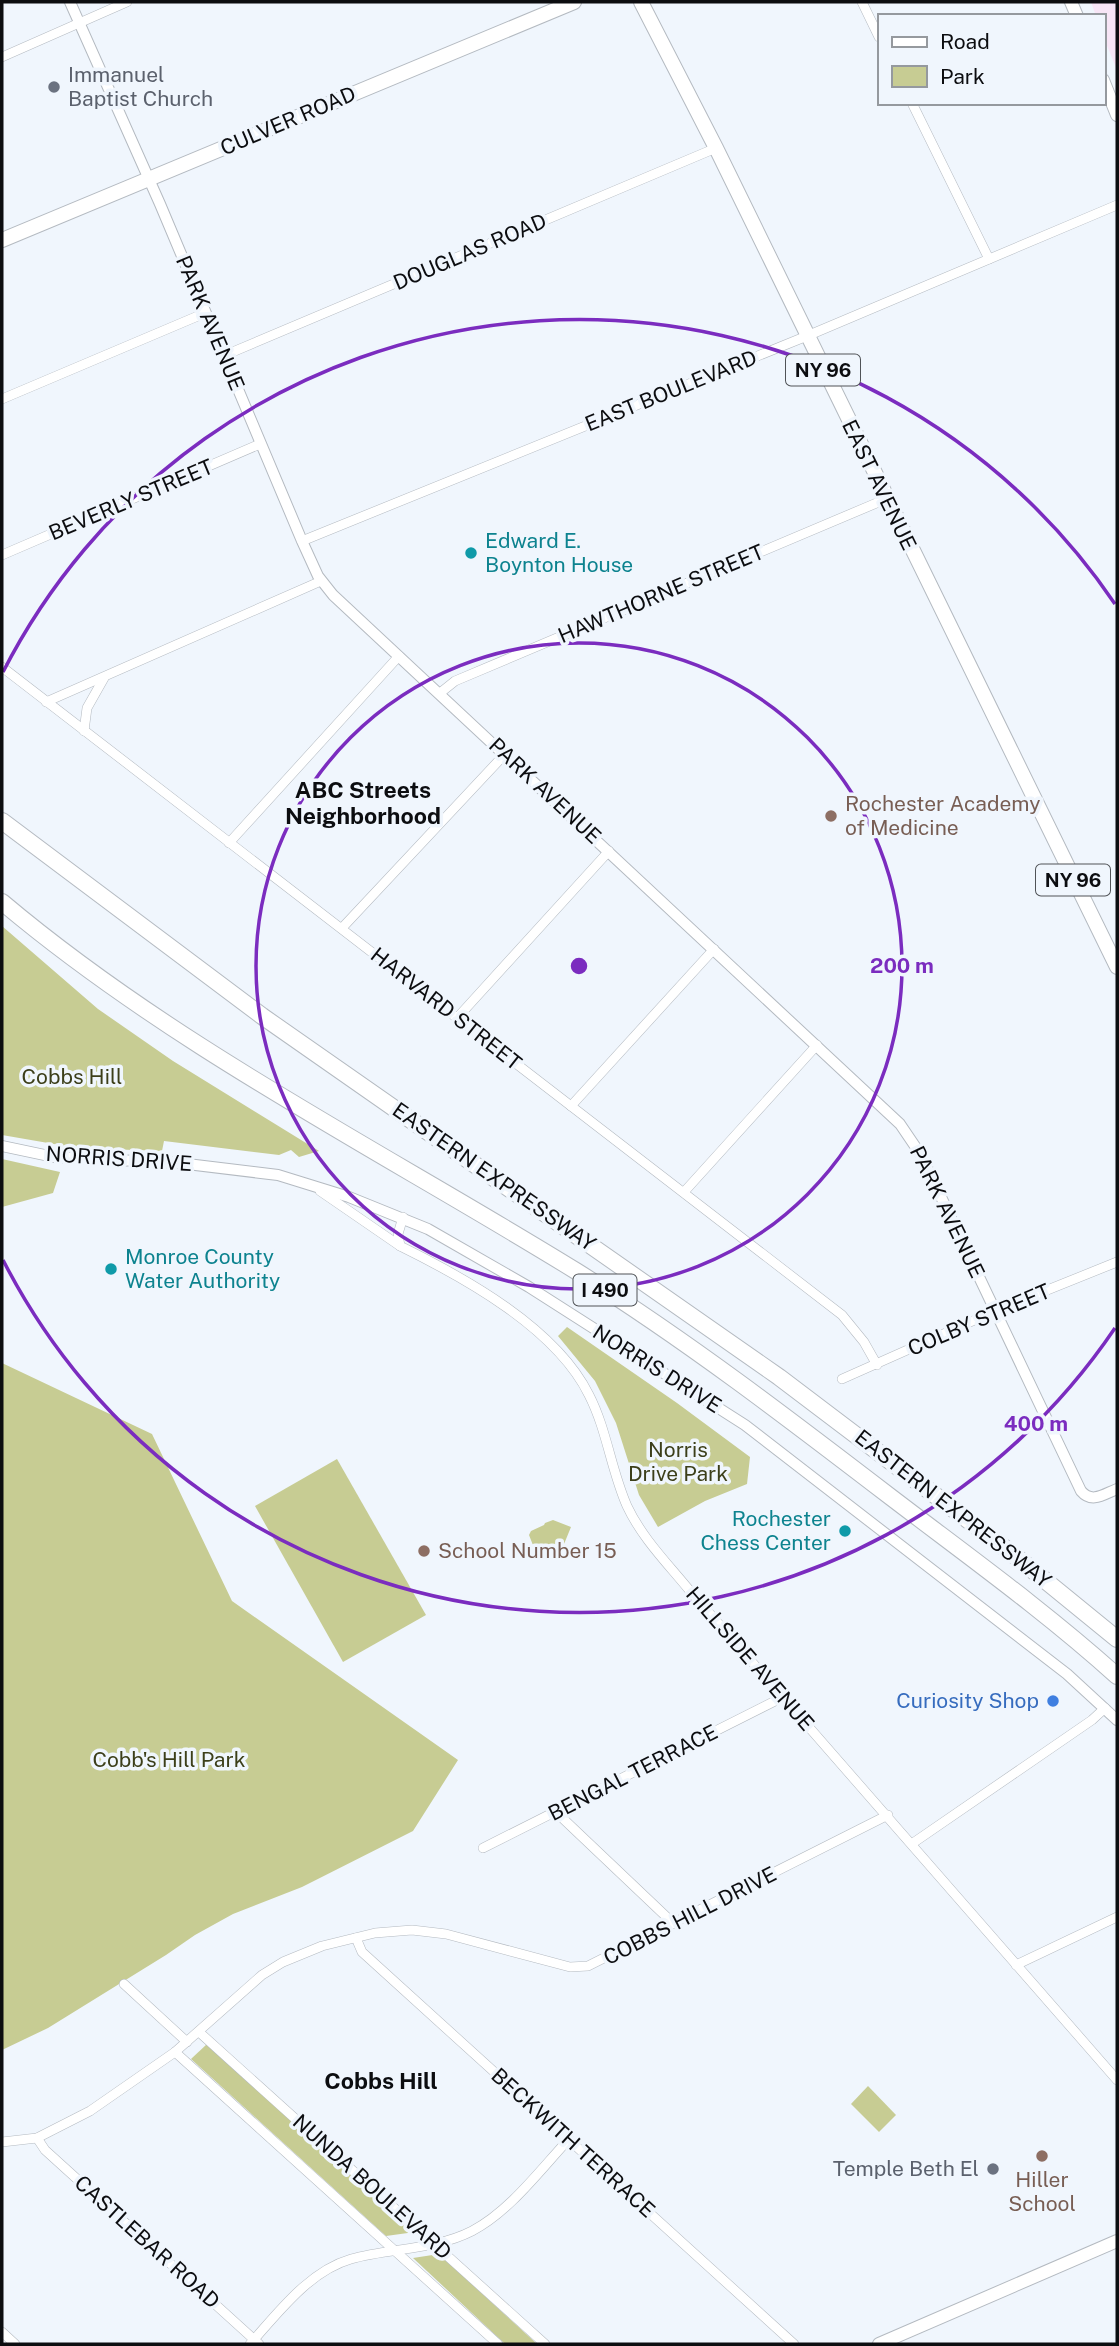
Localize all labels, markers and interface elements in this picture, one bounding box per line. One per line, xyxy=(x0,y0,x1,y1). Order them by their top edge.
legend xyxy=(878,14,1105,105)
text: Road xyxy=(940,29,990,54)
place label: Immanuel Baptist Church xyxy=(68,62,213,111)
text: Park xyxy=(940,64,985,89)
marker: Immanuel Baptist Church xyxy=(46,79,62,95)
street label: CULVER ROAD xyxy=(216,81,359,160)
street label: DOUGLAS ROAD xyxy=(389,208,550,295)
street label: PARK AVENUE xyxy=(171,252,250,394)
street label: EAST BOULEVARD xyxy=(581,345,760,436)
road number: NY 96 xyxy=(786,354,860,386)
street label: EAST AVENUE xyxy=(837,415,922,554)
street label: BEVERLY STREET xyxy=(45,454,217,545)
place label: Edward E. Boynton House xyxy=(485,528,633,577)
street label: HAWTHORNE STREET xyxy=(554,539,767,648)
marker: Edward E. Boynton House xyxy=(463,545,479,561)
street label: PARK AVENUE xyxy=(484,732,607,849)
district label: ABC Streets Neighborhood xyxy=(285,776,441,829)
place label: Rochester Academy of Medicine xyxy=(845,791,1040,840)
marker: Rochester Academy of Medicine xyxy=(823,808,839,824)
road number: NY 96 xyxy=(1036,864,1110,895)
street label: HARVARD STREET xyxy=(366,942,527,1075)
text: 200 m xyxy=(870,953,934,978)
centre of rings xyxy=(567,954,591,978)
park label: Cobbs Hill xyxy=(22,1064,122,1089)
street label: EASTERN EXPRESSWAY xyxy=(388,1097,601,1256)
street label: NORRIS DRIVE xyxy=(45,1141,193,1176)
street label: PARK AVENUE xyxy=(905,1142,990,1282)
place label: Monroe County Water Authority xyxy=(125,1244,280,1293)
marker: Monroe County Water Authority xyxy=(103,1261,119,1277)
road number: I 490 xyxy=(574,1274,636,1306)
street label: COLBY STREET xyxy=(904,1278,1054,1361)
street label: NORRIS DRIVE xyxy=(588,1319,726,1418)
text: 400 m xyxy=(1004,1411,1068,1436)
street label: EASTERN EXPRESSWAY xyxy=(850,1424,1057,1593)
park label: Norris Drive Park xyxy=(628,1437,728,1486)
place label: Rochester Chess Center xyxy=(700,1506,831,1555)
marker: Rochester Chess Center xyxy=(837,1523,853,1539)
place label: School Number 15 xyxy=(438,1538,617,1563)
marker: School Number 15 xyxy=(416,1543,432,1559)
street label: HILLSIDE AVENUE xyxy=(681,1582,820,1736)
place label: Curiosity Shop xyxy=(896,1688,1039,1713)
marker: Curiosity Shop xyxy=(1045,1693,1061,1709)
street label: BENGAL TERRACE xyxy=(544,1719,722,1826)
park label: Cobb's Hill Park xyxy=(93,1747,246,1772)
street label: COBBS HILL DRIVE xyxy=(599,1861,780,1970)
street label: BECKWITH TERRACE xyxy=(486,2063,660,2223)
district label: Cobbs Hill xyxy=(324,2067,438,2094)
street label: NUNDA BOULEVARD xyxy=(288,2109,457,2264)
marker: Hiller School xyxy=(1034,2148,1050,2164)
place label: Temple Beth El xyxy=(833,2156,979,2181)
marker: Temple Beth El xyxy=(985,2161,1001,2177)
place label: Hiller School xyxy=(1008,2167,1076,2216)
street label: CASTLEBAR ROAD xyxy=(70,2170,225,2313)

